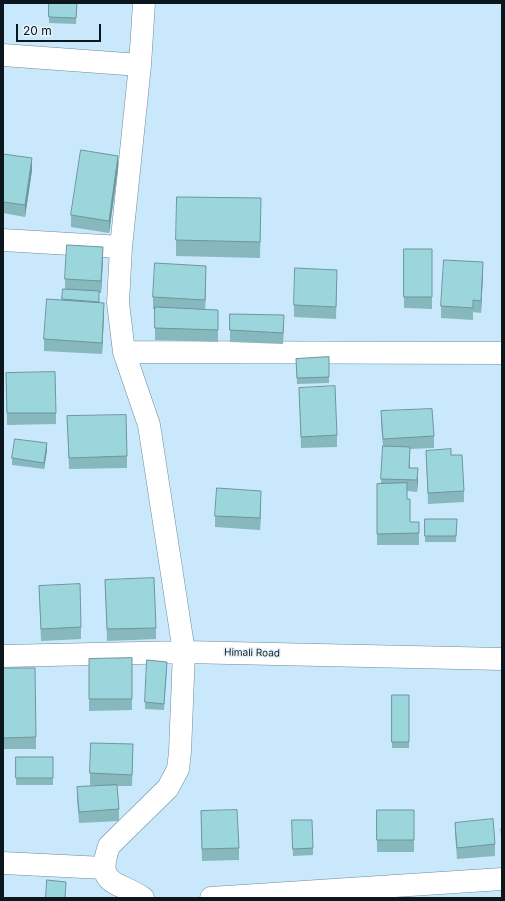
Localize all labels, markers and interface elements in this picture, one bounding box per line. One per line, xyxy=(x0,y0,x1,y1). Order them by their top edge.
scale bar xyxy=(18,16,103,42)
text: 20 m xyxy=(23,23,52,38)
street label: Himali Road xyxy=(224,647,280,659)

